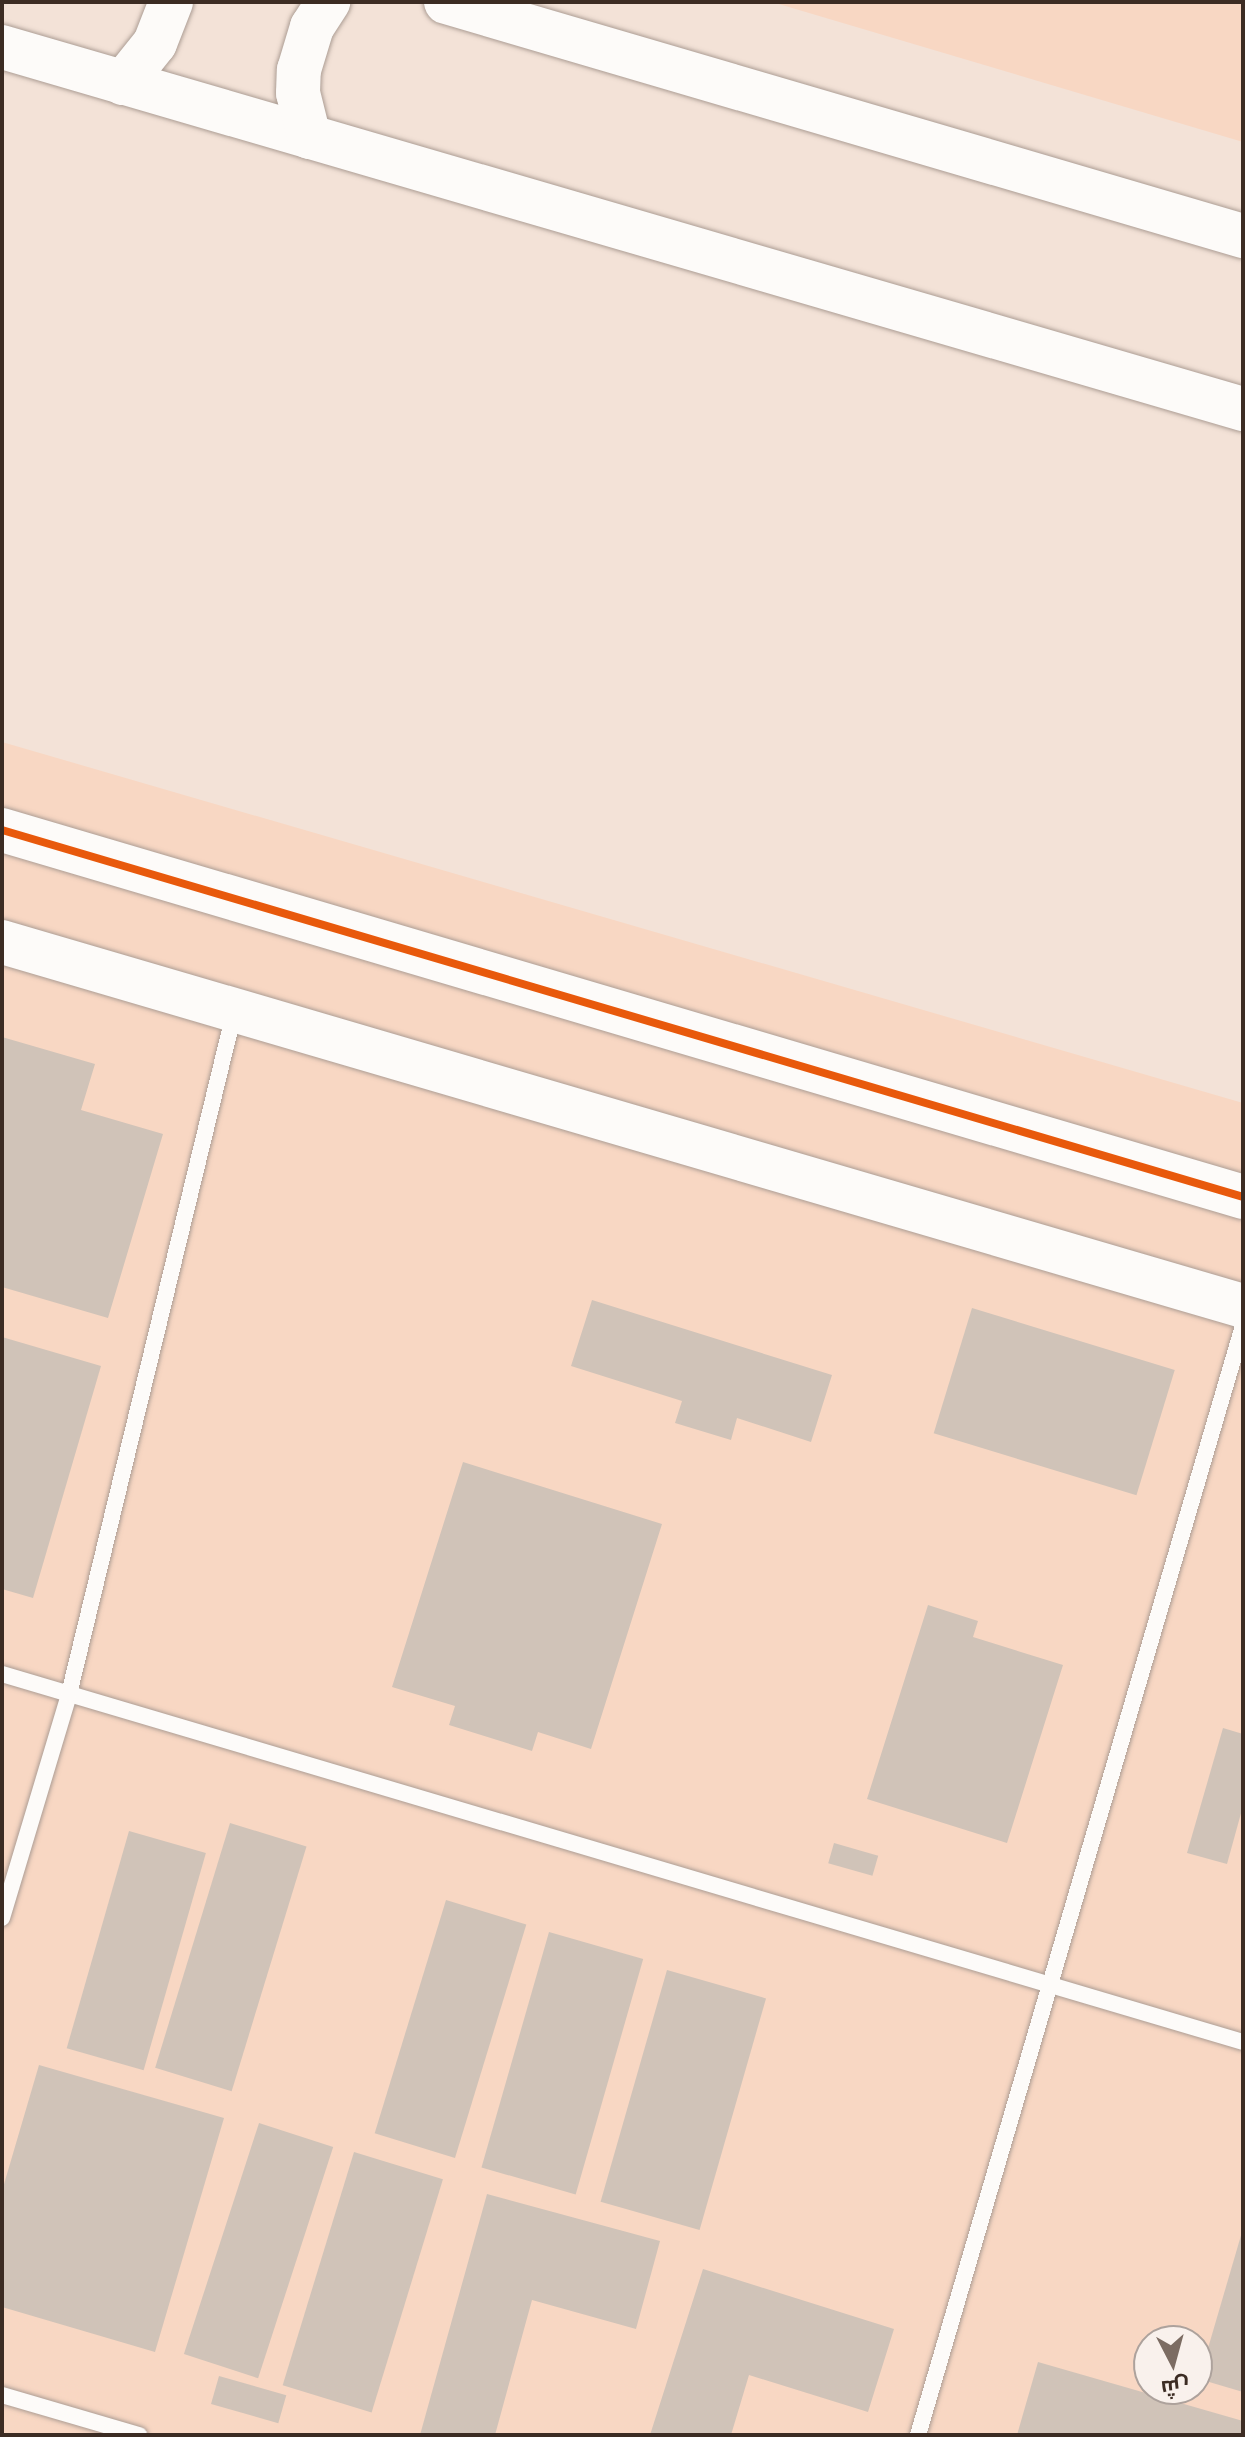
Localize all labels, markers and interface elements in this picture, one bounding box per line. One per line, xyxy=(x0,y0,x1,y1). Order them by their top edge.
north arrow xyxy=(1133,2325,1213,2405)
text: ش xyxy=(1160,2372,1191,2402)

